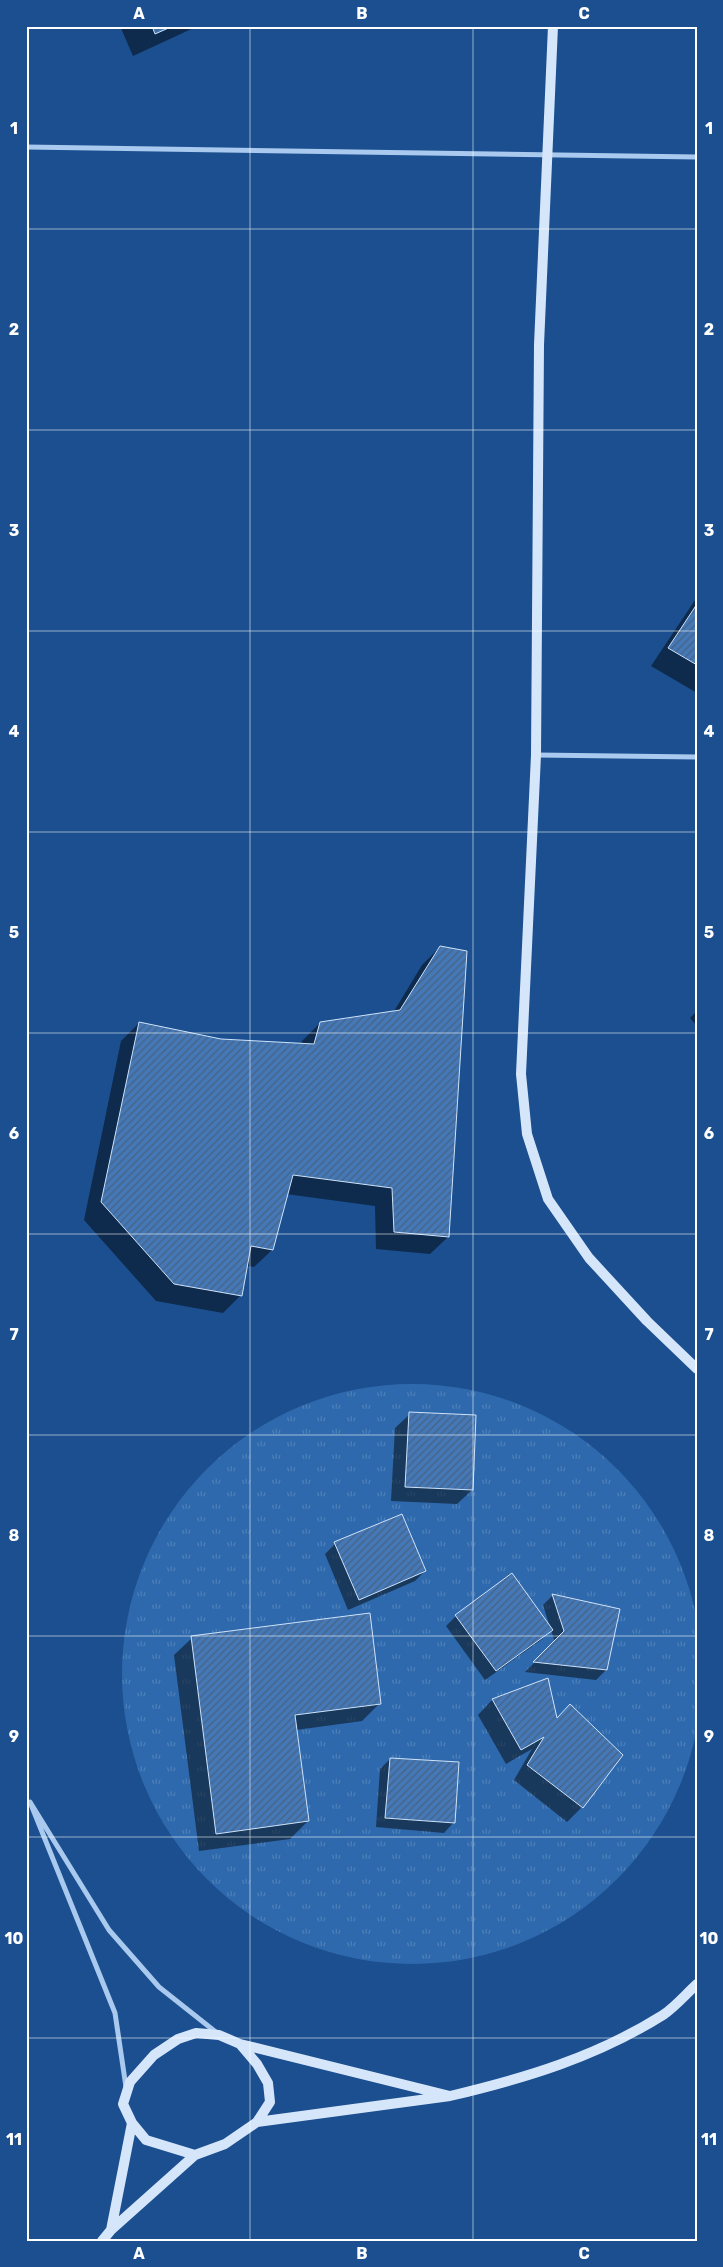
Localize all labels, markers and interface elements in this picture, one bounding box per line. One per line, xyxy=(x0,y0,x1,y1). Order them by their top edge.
text: A xyxy=(133,4,145,23)
text: B xyxy=(356,4,368,23)
text: C xyxy=(578,4,590,23)
text: 1 xyxy=(10,119,18,138)
text: 1 xyxy=(705,119,713,138)
text: 2 xyxy=(9,320,19,339)
text: 2 xyxy=(704,320,714,339)
text: 3 xyxy=(9,521,19,540)
text: 3 xyxy=(704,521,714,540)
text: 4 xyxy=(9,722,20,741)
text: 4 xyxy=(704,722,715,741)
text: 5 xyxy=(9,923,19,942)
text: 5 xyxy=(704,923,714,942)
text: 6 xyxy=(9,1124,19,1143)
text: 6 xyxy=(704,1124,714,1143)
text: 7 xyxy=(9,1325,19,1344)
text: 7 xyxy=(704,1325,714,1344)
text: 8 xyxy=(9,1526,20,1545)
text: 8 xyxy=(704,1526,715,1545)
text: 9 xyxy=(9,1727,19,1746)
text: 9 xyxy=(704,1727,714,1746)
text: 10 xyxy=(5,1929,24,1948)
text: 10 xyxy=(700,1929,719,1948)
text: 11 xyxy=(6,2130,22,2149)
text: 11 xyxy=(701,2130,717,2149)
text: A xyxy=(133,2244,145,2263)
text: B xyxy=(356,2244,368,2263)
text: C xyxy=(578,2244,590,2263)

